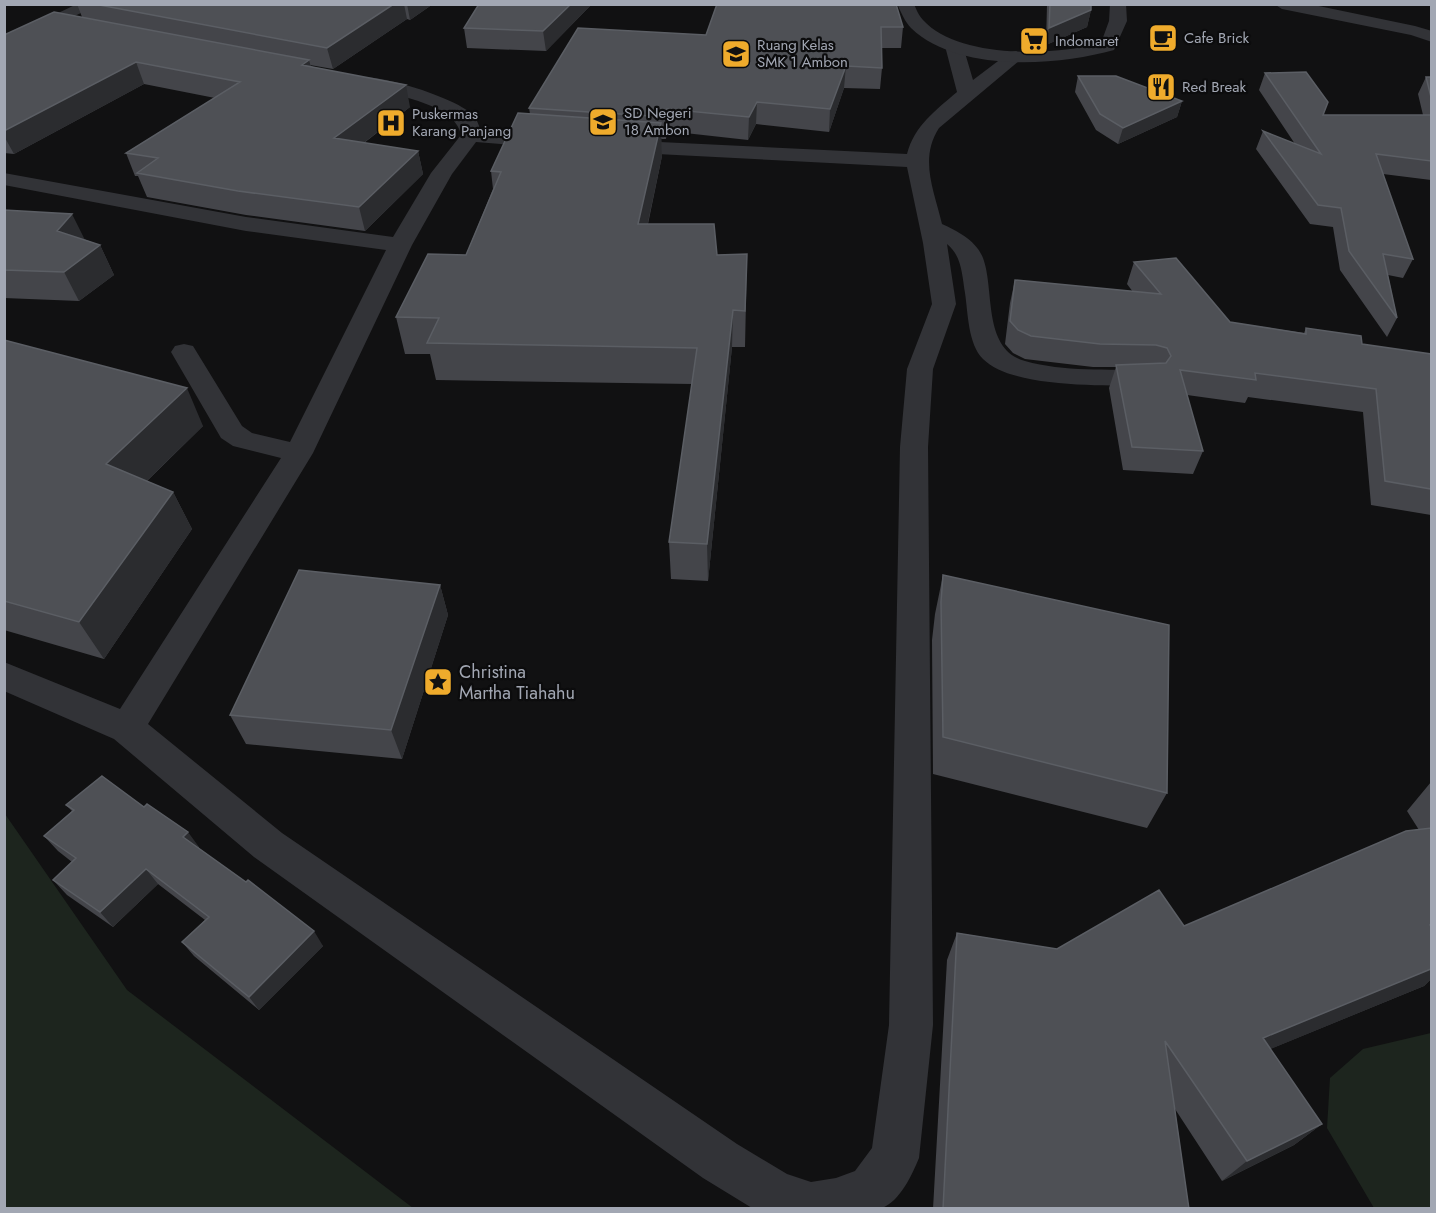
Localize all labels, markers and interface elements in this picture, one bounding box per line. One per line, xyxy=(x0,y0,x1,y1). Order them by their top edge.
cafe icon: Cafe Brick xyxy=(1147,22,1179,54)
supermarket icon: Indomaret xyxy=(1018,25,1050,57)
place label: Cafe Brick xyxy=(1184,27,1250,49)
place label: Indomaret xyxy=(1055,30,1119,52)
place label: Ruang Kelas SMK 1 Ambon xyxy=(757,34,848,73)
school or university icon: Ruang Kelas SMK 1 Ambon xyxy=(720,38,752,70)
restaurant icon: Red Break xyxy=(1145,71,1177,103)
place label: Red Break xyxy=(1182,76,1246,98)
place label: SD Negeri 18 Ambon xyxy=(624,102,692,141)
place label: Puskermas Karang Panjang xyxy=(412,103,511,142)
school or university icon: SD Negeri 18 Ambon xyxy=(587,106,619,138)
hospital icon: Puskermas Karang Panjang xyxy=(375,107,407,139)
place label: Christina Martha Tiahahu xyxy=(459,659,575,706)
place icon: Christina Martha Tiahahu xyxy=(422,666,454,698)

